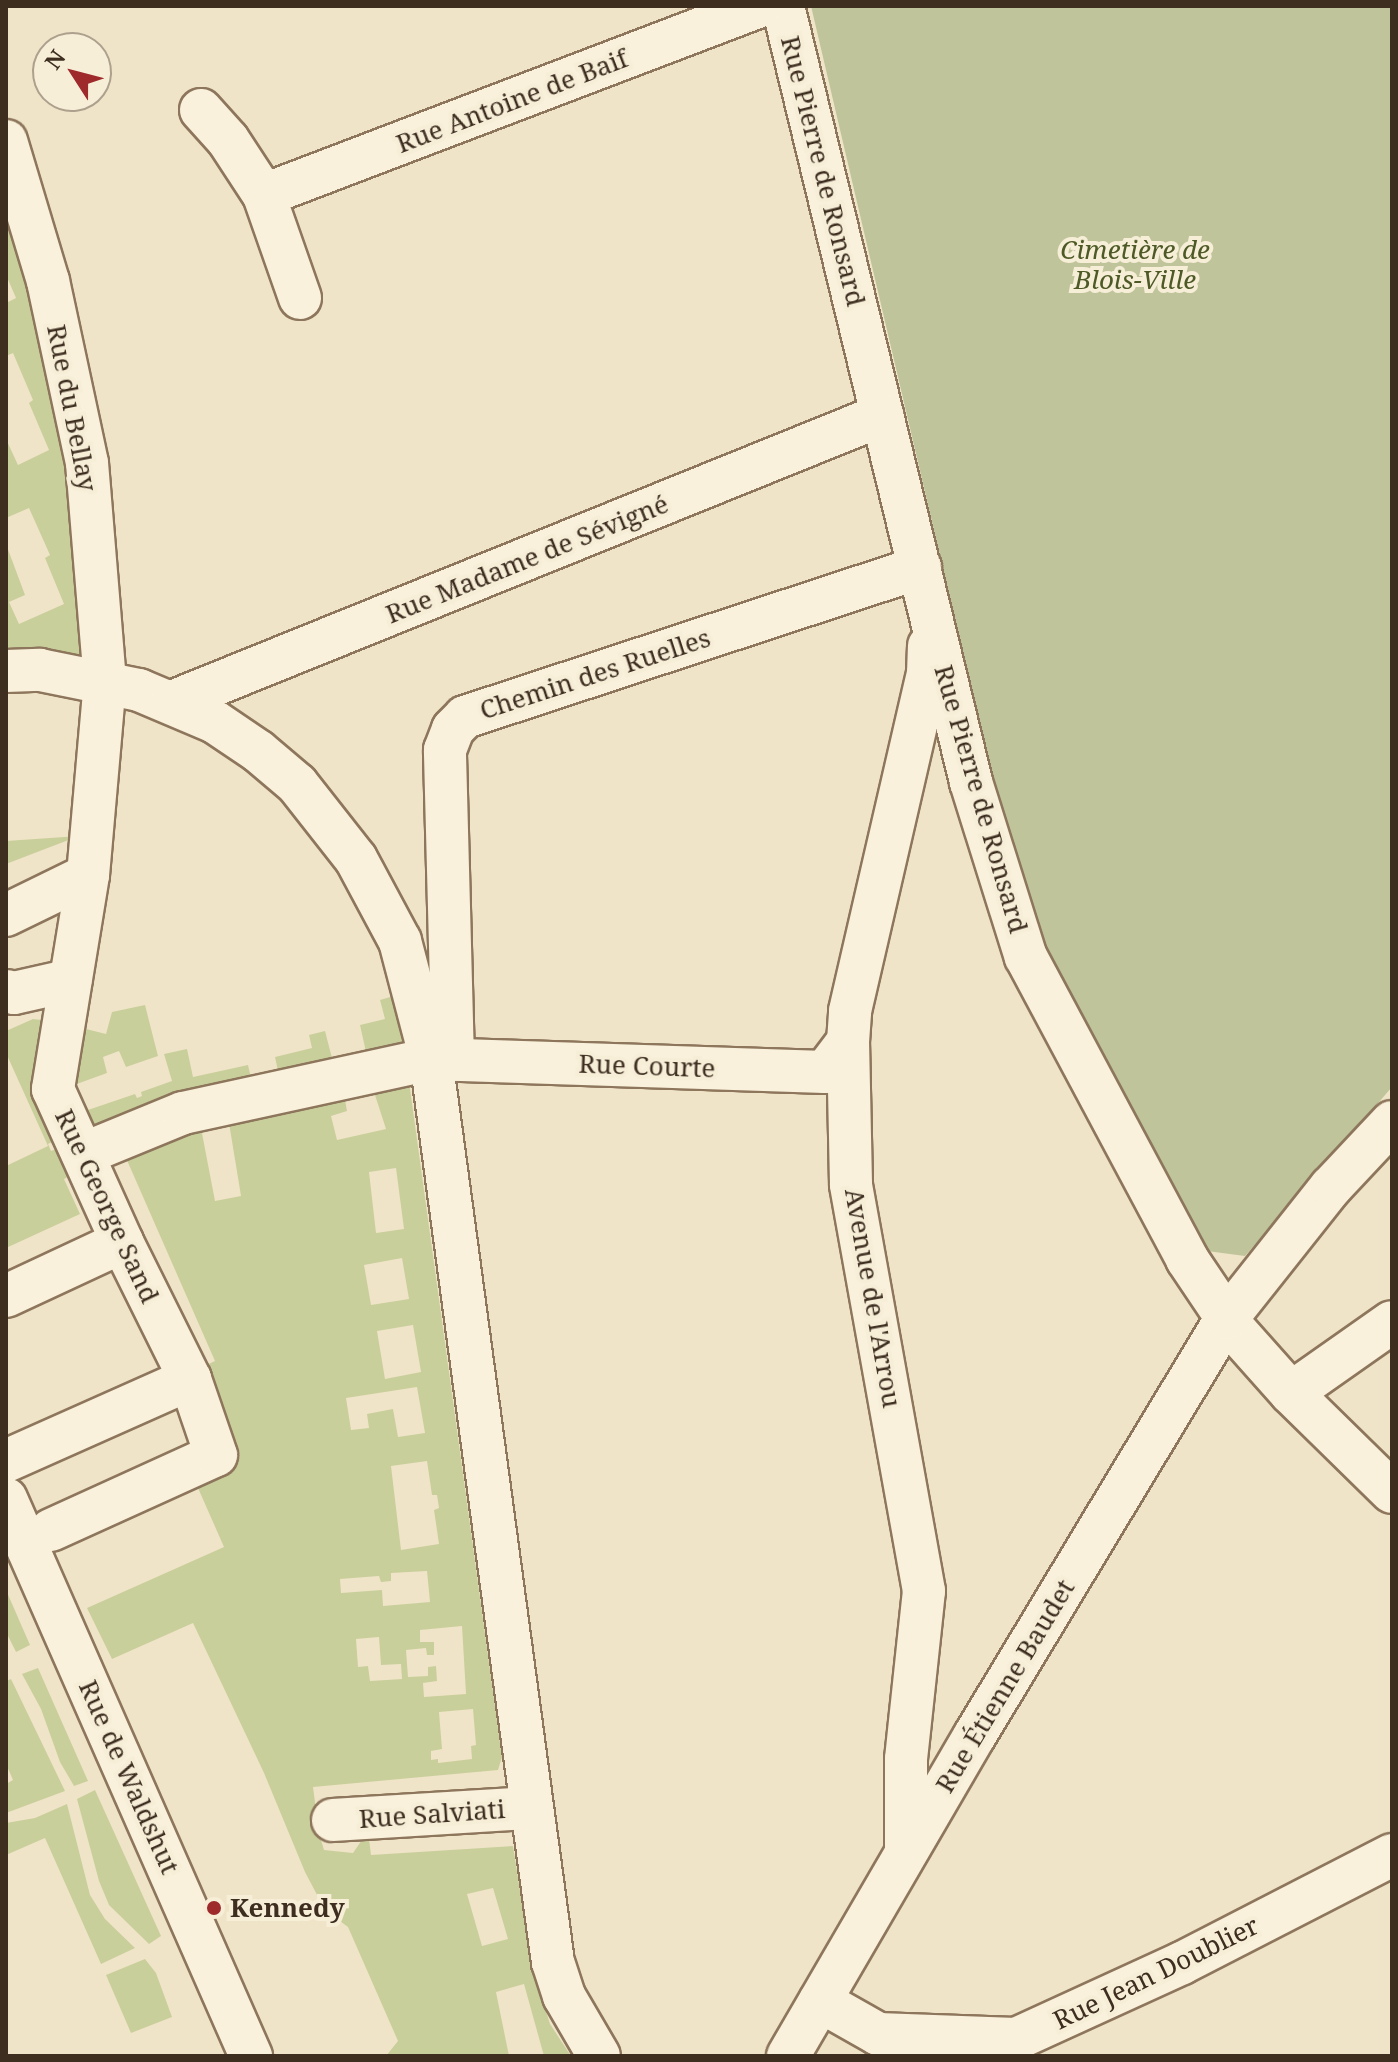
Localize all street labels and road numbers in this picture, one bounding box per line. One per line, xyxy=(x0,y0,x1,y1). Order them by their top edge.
street label: Rue Pierre de Ronsard xyxy=(774,33,872,309)
street label: Rue Antoine de Baif xyxy=(392,42,632,160)
street label: Rue du Bellay xyxy=(41,322,103,494)
street label: Rue Madame de Sévigné xyxy=(381,488,673,630)
street label: Chemin des Ruelles xyxy=(476,622,714,726)
street label: Rue Pierre de Ronsard xyxy=(928,661,1034,937)
street label: Rue Courte xyxy=(578,1048,716,1084)
street label: Rue George Sand xyxy=(48,1104,166,1308)
street label: Avenue de l'Arrou xyxy=(838,1186,908,1410)
street label: Rue Étienne Baudet xyxy=(929,1574,1081,1798)
street label: Rue de Waldshut xyxy=(72,1675,186,1879)
street label: Rue Salviati xyxy=(358,1793,506,1835)
street label: Rue Jean Doublier xyxy=(1048,1910,1264,2036)

